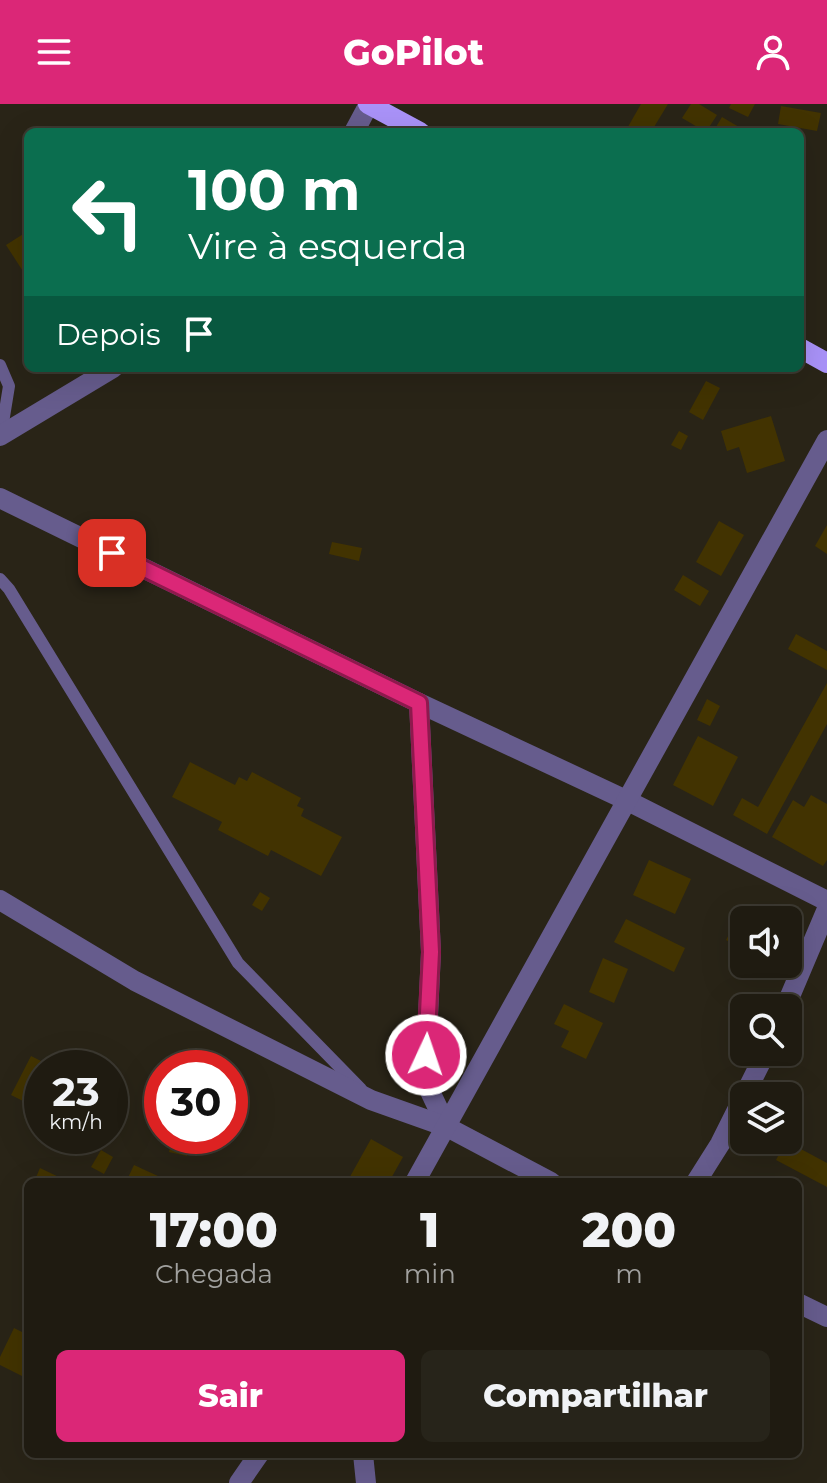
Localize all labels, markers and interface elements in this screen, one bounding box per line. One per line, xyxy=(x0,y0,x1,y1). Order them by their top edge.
icon: menu xyxy=(32,30,76,74)
text: GoPilot xyxy=(343,30,484,74)
icon: person xyxy=(751,30,795,74)
text: 100 m xyxy=(188,156,361,224)
icon: left xyxy=(56,160,160,264)
text: Vire à esquerda xyxy=(188,224,467,268)
icon: arrive xyxy=(177,312,221,356)
text: Depois xyxy=(56,316,161,353)
pin xyxy=(78,519,146,587)
icon: arrive xyxy=(90,531,134,575)
map controls xyxy=(730,906,802,1154)
button: sound xyxy=(730,906,802,978)
button: search xyxy=(730,994,802,1066)
position arrow xyxy=(384,1013,468,1097)
speed limit sign: 30 xyxy=(144,1050,248,1154)
text: 23 xyxy=(52,1067,100,1116)
button: layers xyxy=(730,1082,802,1154)
text: km/h xyxy=(49,1110,103,1134)
text: 17:00 xyxy=(150,1201,278,1259)
text: 1 xyxy=(420,1201,440,1259)
text: 200 xyxy=(582,1201,676,1259)
text: Chegada xyxy=(155,1258,273,1290)
text: min xyxy=(404,1258,456,1290)
text: m xyxy=(615,1258,643,1290)
button: Sair xyxy=(56,1350,405,1442)
button: Compartilhar xyxy=(421,1350,770,1442)

